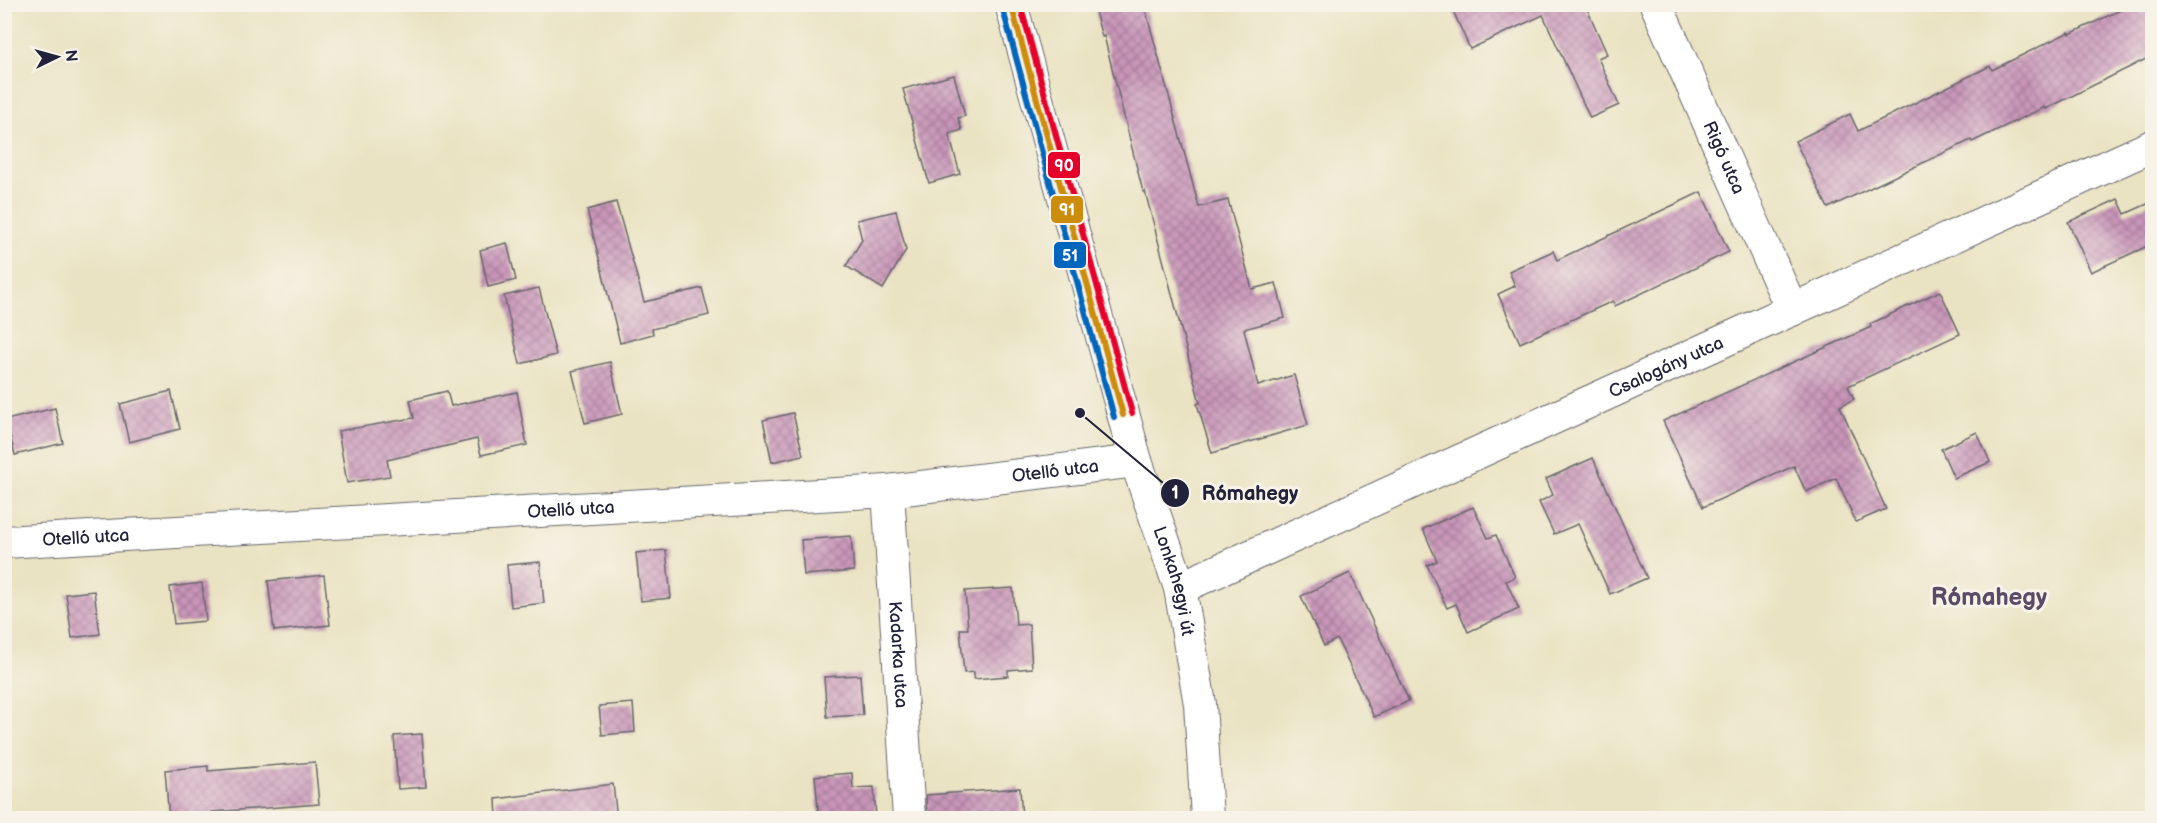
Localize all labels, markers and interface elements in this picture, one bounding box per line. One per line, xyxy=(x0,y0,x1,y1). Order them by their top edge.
north arrow xyxy=(27,27,87,87)
text: N xyxy=(60,49,80,63)
street label: Rigó utca xyxy=(1699,118,1750,197)
line badge: 90 xyxy=(1047,151,1081,179)
text: 90 xyxy=(1054,157,1074,176)
line badge: 91 xyxy=(1050,195,1084,224)
text: 91 xyxy=(1059,201,1075,220)
line badge: 51 xyxy=(1053,241,1087,269)
text: 51 xyxy=(1062,247,1078,266)
street label: Csalogány utca xyxy=(1606,332,1727,402)
street label: Otelló utca xyxy=(1011,455,1100,486)
callout: Rómahegy xyxy=(1160,474,1311,512)
text: Rómahegy xyxy=(1202,482,1299,506)
text: 1 xyxy=(1171,483,1179,504)
street label: Otelló utca xyxy=(527,496,615,522)
street label: Otelló utca xyxy=(42,524,130,550)
street label: Lonkahegyi út xyxy=(1149,524,1199,638)
district label: Rómahegy xyxy=(1931,583,2047,612)
street label: Kadarka utca xyxy=(885,601,912,709)

